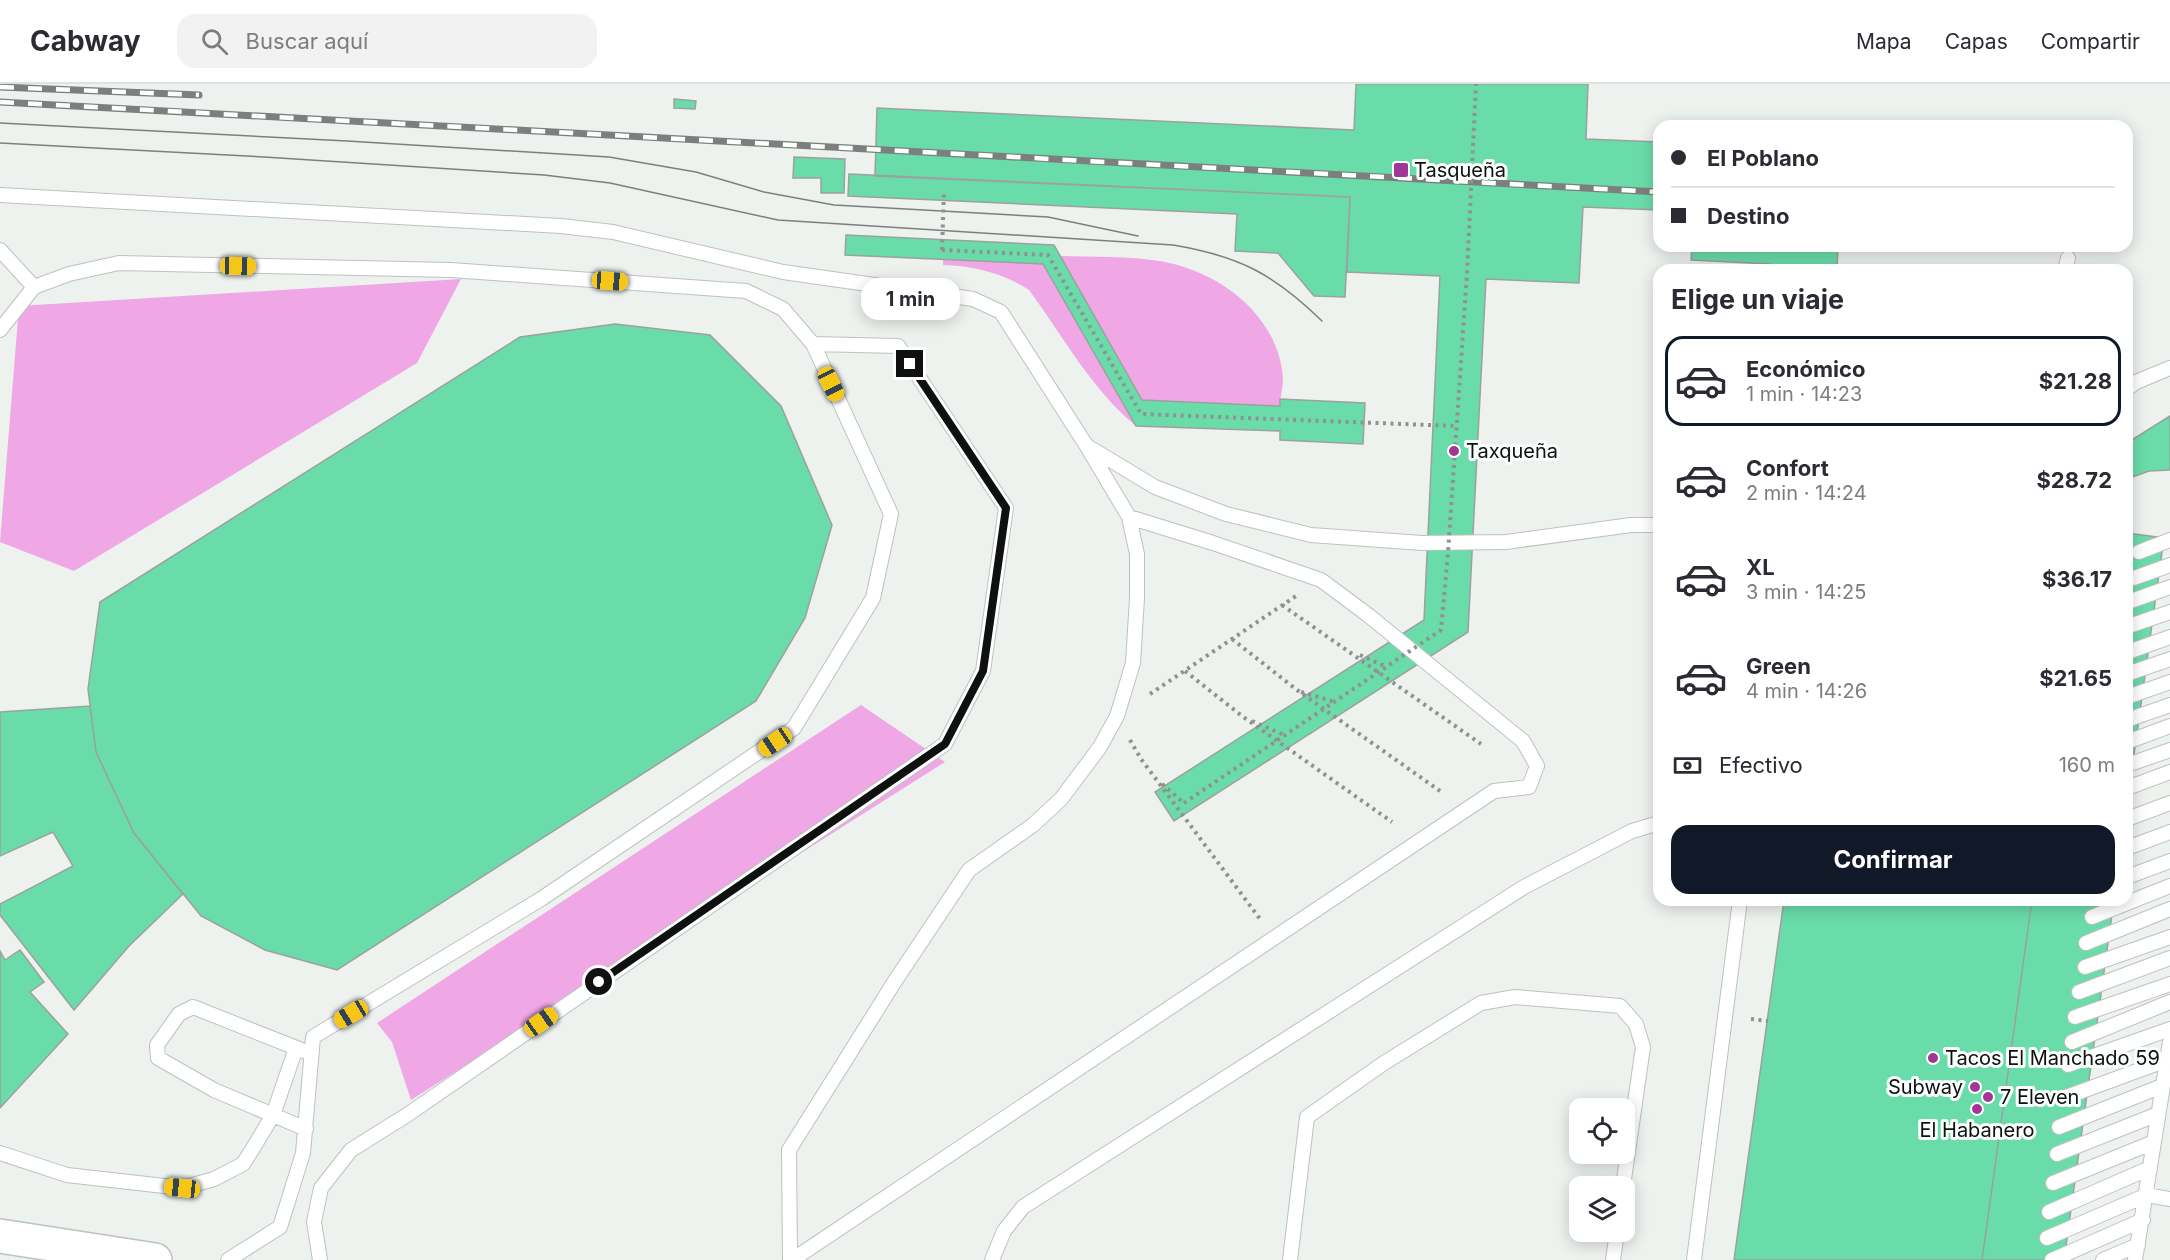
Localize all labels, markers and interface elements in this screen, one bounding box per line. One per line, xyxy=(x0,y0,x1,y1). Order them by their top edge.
search box xyxy=(177,14,597,68)
text: Cabway xyxy=(30,24,141,58)
icon: search xyxy=(198,25,231,58)
text: Buscar aquí xyxy=(246,28,368,54)
text: Mapa xyxy=(1856,29,1912,54)
text: Capas xyxy=(1945,29,2008,54)
text: Compartir xyxy=(2041,29,2140,54)
text: El Poblano xyxy=(1707,145,1819,171)
place label: Tasqueña xyxy=(1414,158,1506,182)
marker: Tasqueña xyxy=(1392,161,1410,179)
text: Destino xyxy=(1707,203,1790,229)
car xyxy=(220,257,256,275)
car xyxy=(591,271,629,291)
callout: 1 min xyxy=(860,277,960,319)
text: Elige un viaje xyxy=(1671,283,1844,316)
text: 1 min xyxy=(886,287,935,311)
route end xyxy=(896,350,923,377)
icon: car xyxy=(1674,354,1728,408)
text: Económico xyxy=(1746,356,1865,382)
car xyxy=(815,364,847,404)
text: $21.28 xyxy=(2039,368,2112,394)
text: 1 min · 14:23 xyxy=(1746,382,1862,406)
place label: Taxqueña xyxy=(1466,439,1558,463)
marker: Taxqueña xyxy=(1447,444,1461,458)
icon: car xyxy=(1674,453,1728,507)
text: Confort xyxy=(1746,455,1829,481)
text: $28.72 xyxy=(2036,467,2112,493)
text: 2 min · 14:24 xyxy=(1746,481,1867,505)
icon: car xyxy=(1674,552,1728,606)
text: XL xyxy=(1746,554,1775,580)
text: $36.17 xyxy=(2042,566,2112,592)
text: 3 min · 14:25 xyxy=(1746,580,1866,604)
icon: car xyxy=(1674,651,1728,705)
text: Green xyxy=(1746,653,1811,679)
text: $21.65 xyxy=(2039,665,2112,691)
text: 4 min · 14:26 xyxy=(1746,679,1867,703)
car xyxy=(755,724,795,760)
icon: cash xyxy=(1671,749,1704,782)
text: Efectivo xyxy=(1719,752,1803,778)
text: 160 m xyxy=(2059,753,2115,777)
button: Confirmar xyxy=(1671,825,2115,894)
route start xyxy=(585,968,612,995)
car xyxy=(331,997,371,1031)
car xyxy=(521,1004,561,1040)
place label: Tacos El Manchado 59 xyxy=(1945,1046,2160,1070)
marker: Tacos El Manchado 59 xyxy=(1926,1051,1940,1065)
place label: Subway xyxy=(1888,1075,1963,1099)
marker: Subway xyxy=(1968,1080,1982,1094)
place label: 7 Eleven xyxy=(2000,1085,2079,1109)
marker: 7 Eleven xyxy=(1981,1090,1995,1104)
map controls xyxy=(1569,1098,1635,1242)
button: locate xyxy=(1569,1098,1635,1164)
marker: El Habanero xyxy=(1970,1102,1984,1116)
place label: El Habanero xyxy=(1920,1118,2034,1142)
button: layers xyxy=(1569,1176,1635,1242)
car xyxy=(163,1177,201,1199)

